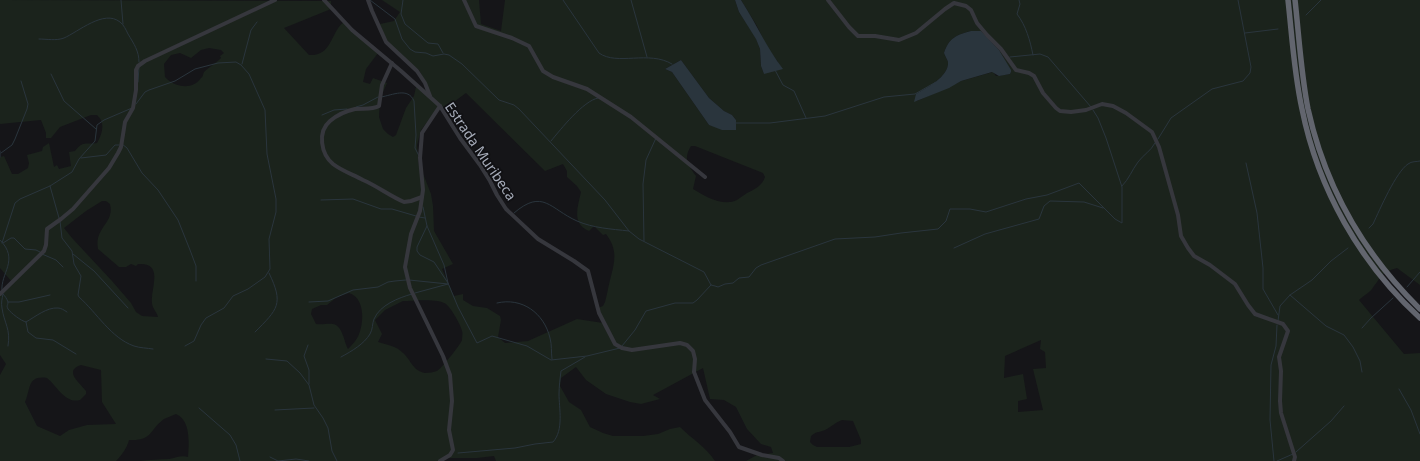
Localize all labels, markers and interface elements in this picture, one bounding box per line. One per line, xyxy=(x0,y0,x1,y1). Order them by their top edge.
street label: Estrada Muribeca xyxy=(441,98,521,204)

